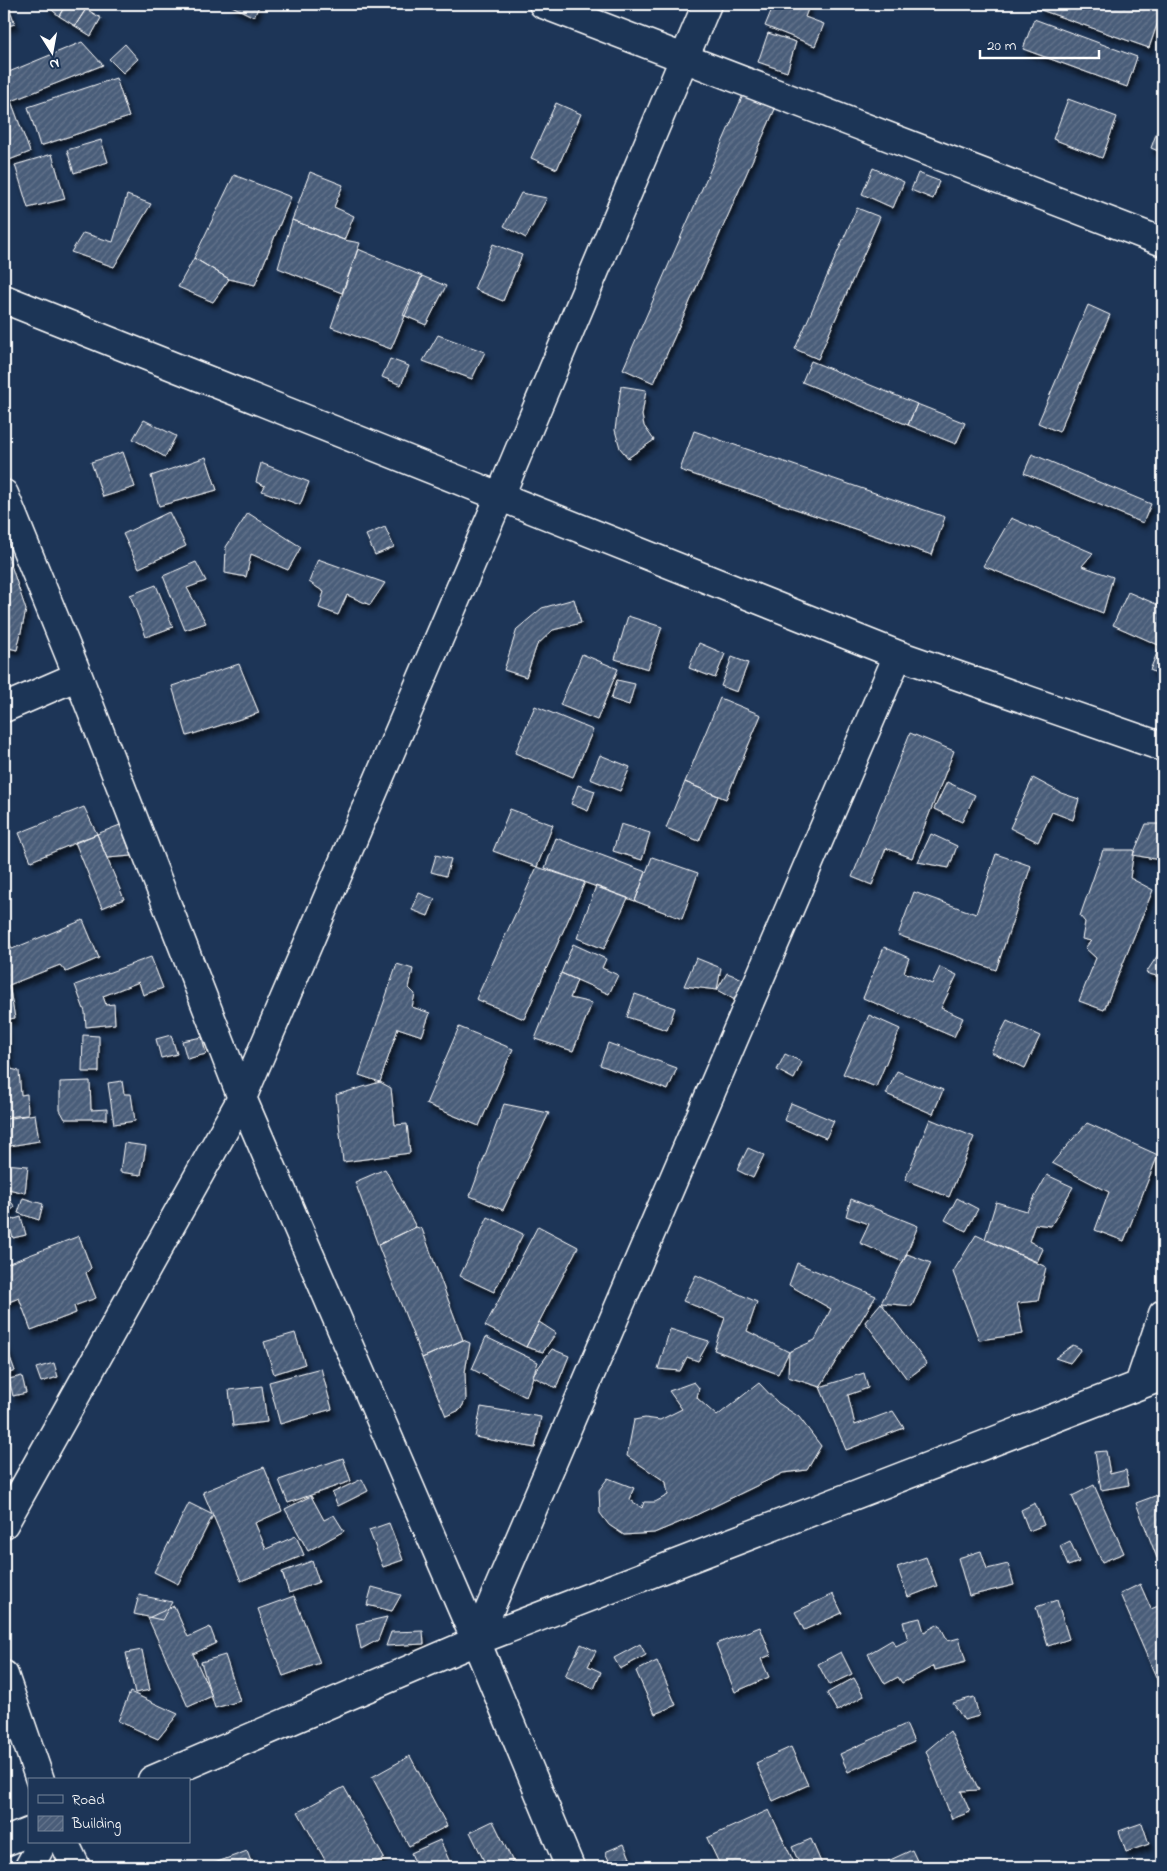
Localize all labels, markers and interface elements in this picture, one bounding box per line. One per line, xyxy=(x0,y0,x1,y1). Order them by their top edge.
north arrow xyxy=(28,28,78,78)
scale bar xyxy=(980,28,1098,60)
text: 20 m xyxy=(987,35,1017,57)
text: N xyxy=(48,52,61,74)
legend xyxy=(28,1778,190,1844)
text: Road xyxy=(72,1789,105,1811)
text: Building xyxy=(71,1813,121,1836)

